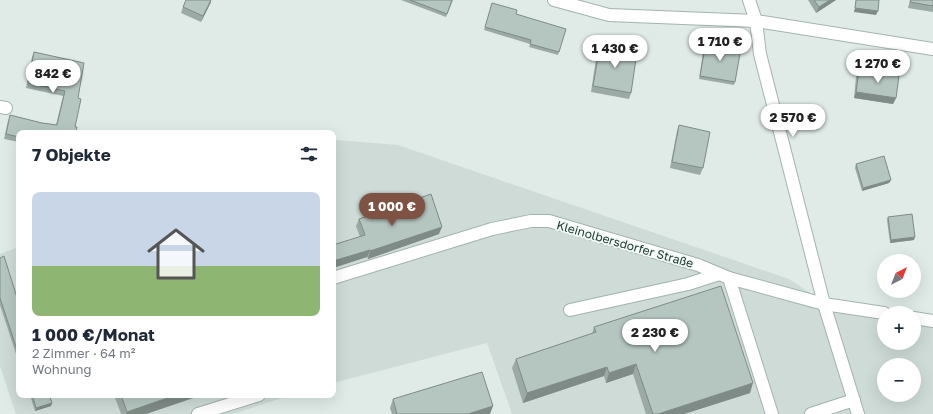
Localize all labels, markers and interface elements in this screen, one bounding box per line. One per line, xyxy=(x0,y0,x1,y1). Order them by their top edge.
pin: 1 710 € xyxy=(683,28,757,62)
text: 1 710 € xyxy=(698,33,742,49)
pin: 1 430 € xyxy=(578,35,652,69)
text: 1 430 € xyxy=(592,40,638,56)
pin: 1 270 € xyxy=(841,50,915,84)
text: 1 270 € xyxy=(855,55,901,71)
pin: 842 € xyxy=(25,60,81,94)
text: 842 € xyxy=(35,65,71,81)
pin: 2 570 € xyxy=(756,104,830,138)
text: 2 570 € xyxy=(769,109,817,125)
icon: filters xyxy=(298,143,320,165)
text: 7 Objekte xyxy=(32,144,111,165)
pin: 1 000 € xyxy=(355,193,429,227)
text: 1 000 € xyxy=(368,198,416,214)
street label: Kleinolbersdorfer Straße xyxy=(555,217,695,271)
icon: home xyxy=(140,218,212,290)
north arrow xyxy=(877,254,921,298)
map controls xyxy=(877,254,921,402)
button: + xyxy=(877,306,921,350)
pin: 2 230 € xyxy=(618,319,692,353)
text: 1 000 €/Monat xyxy=(32,324,155,345)
text: 2 230 € xyxy=(631,324,679,340)
text: 2 Zimmer · 64 m² xyxy=(32,345,135,361)
button: − xyxy=(877,358,921,402)
text: Wohnung xyxy=(32,361,92,377)

